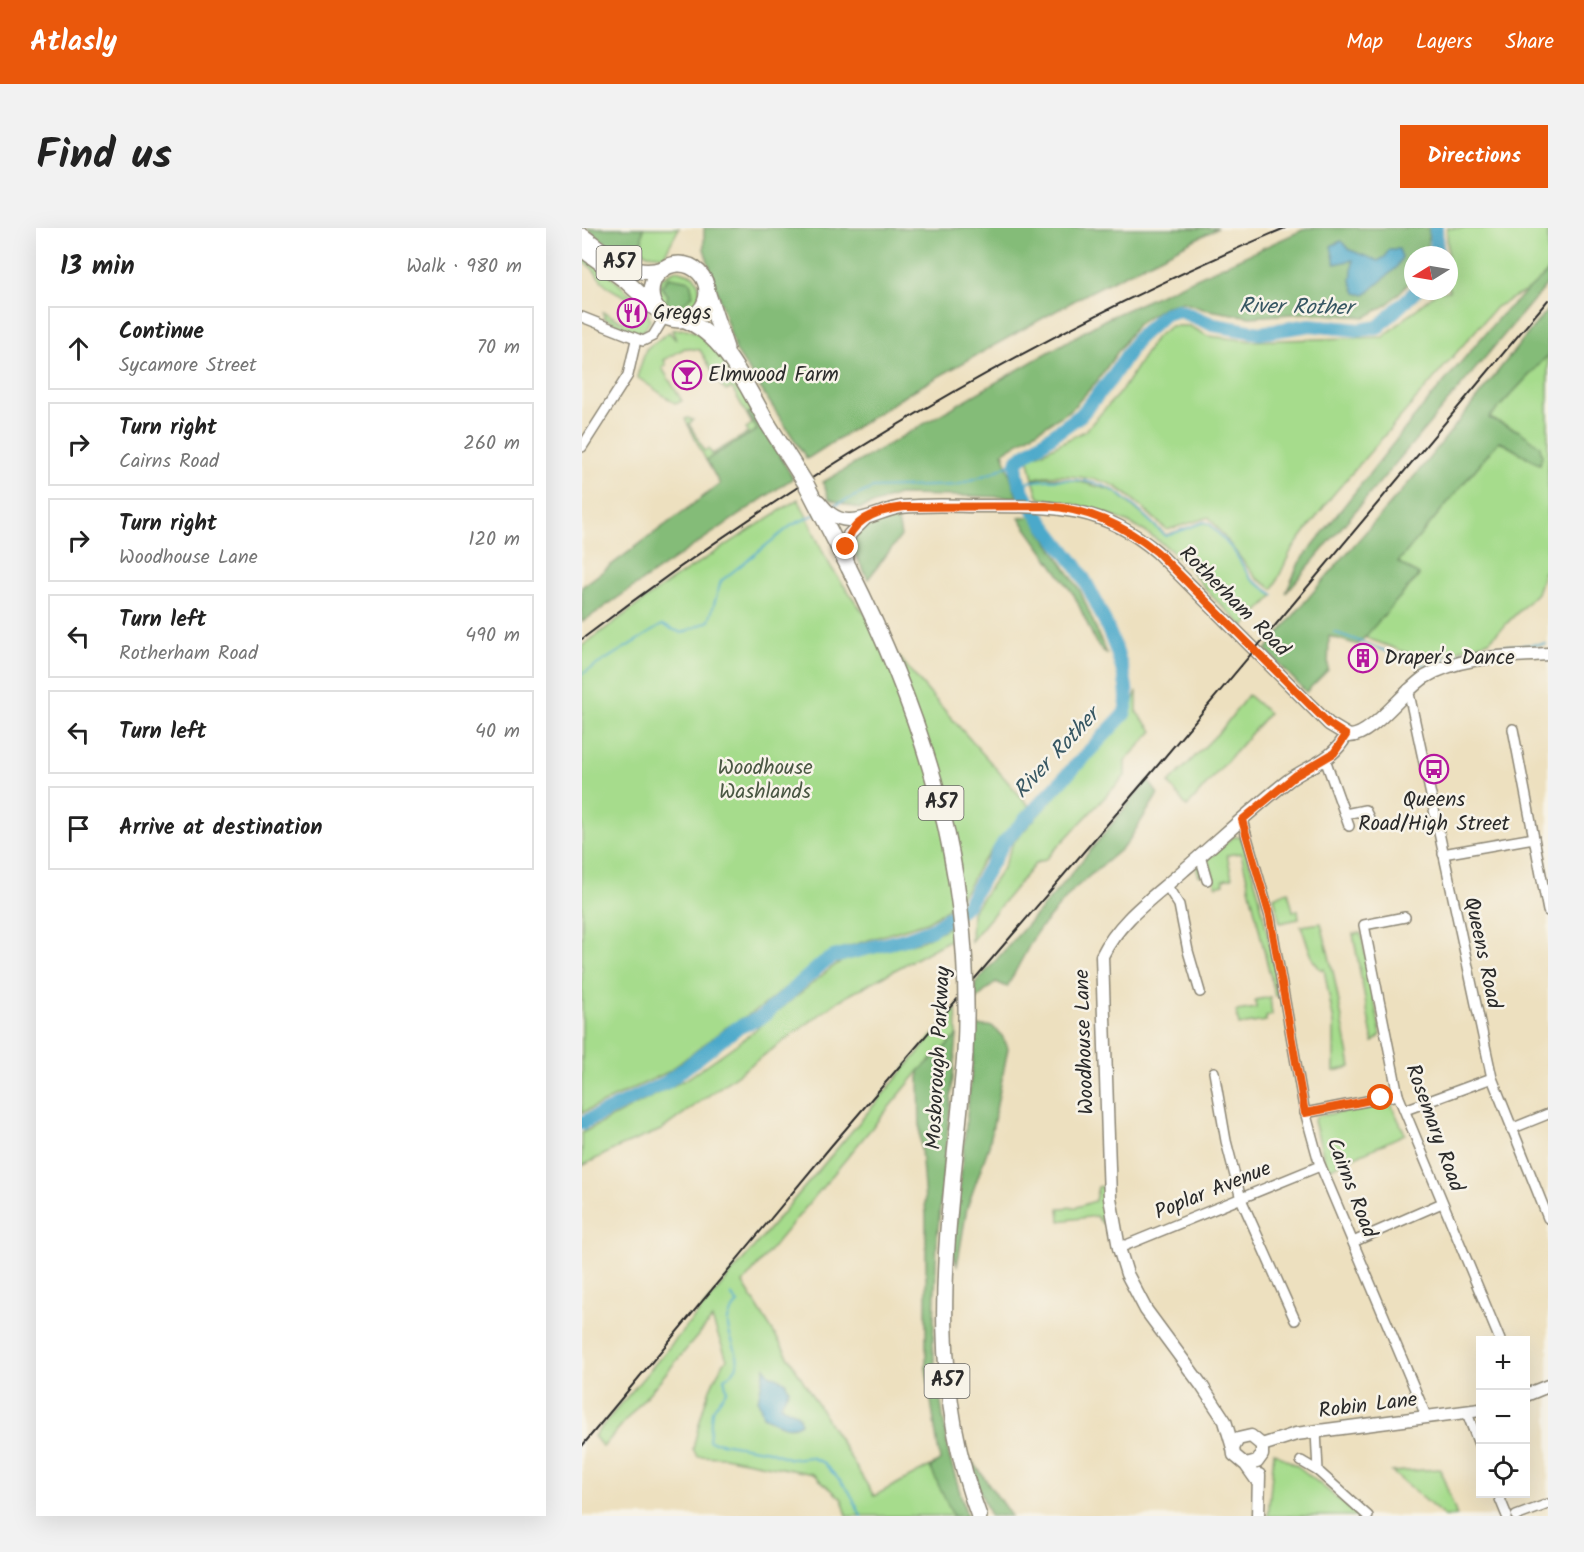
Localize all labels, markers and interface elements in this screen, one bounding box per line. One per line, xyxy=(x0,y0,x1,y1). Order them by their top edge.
text: Atlasly xyxy=(30,20,117,65)
text: Map xyxy=(1346,26,1383,59)
text: Layers xyxy=(1416,26,1472,59)
text: Share xyxy=(1505,26,1554,59)
text: Find us xyxy=(36,123,172,190)
button: Directions xyxy=(1400,125,1548,188)
text: 13 min xyxy=(60,246,135,288)
road number: A57 xyxy=(597,246,642,280)
north arrow xyxy=(1404,246,1458,300)
text: Walk · 980 m xyxy=(406,251,522,283)
water label: River Rother xyxy=(1239,290,1358,327)
restaurant icon: Greggs xyxy=(616,297,648,329)
place label: Greggs xyxy=(653,297,711,330)
text: Continue xyxy=(119,315,204,350)
icon: ahead xyxy=(62,332,95,365)
text: 70 m xyxy=(477,332,520,364)
text: Sycamore Street xyxy=(119,350,257,382)
bar icon: Elmwood Farm xyxy=(671,359,703,391)
place label: Elmwood Farm xyxy=(708,359,839,392)
text: Turn right xyxy=(119,411,217,446)
icon: right xyxy=(62,428,95,461)
text: 260 m xyxy=(463,428,520,460)
text: Cairns Road xyxy=(119,446,219,478)
text: Turn right xyxy=(119,507,217,542)
icon: right xyxy=(62,524,95,557)
text: 120 m xyxy=(468,524,520,556)
route end xyxy=(832,533,858,559)
street label: Rotherham Road xyxy=(1171,539,1298,666)
text: Woodhouse Lane xyxy=(119,542,258,574)
text: Turn left xyxy=(119,603,206,638)
icon: left xyxy=(62,620,95,653)
text: 490 m xyxy=(465,620,520,652)
text: Rotherham Road xyxy=(119,638,258,670)
building icon: Draper's Dance xyxy=(1347,642,1379,674)
place label: Draper's Dance xyxy=(1384,642,1515,675)
water label: River Rother xyxy=(1005,697,1112,808)
text: Turn left xyxy=(119,715,206,750)
icon: left xyxy=(62,716,95,749)
text: 40 m xyxy=(475,716,520,748)
park label: Woodhouse Washlands xyxy=(717,752,813,809)
bus stop icon: Queens Road/High Street xyxy=(1418,753,1450,785)
place label: Queens Road/High Street xyxy=(1358,784,1511,841)
road number: A57 xyxy=(918,786,964,820)
text: Arrive at destination xyxy=(119,811,322,846)
icon: arrive xyxy=(62,812,95,845)
street label: Queens Road xyxy=(1454,894,1510,1012)
street label: Mosborough Parkway xyxy=(918,965,960,1151)
street label: Woodhouse Lane xyxy=(1066,968,1104,1115)
street label: Rosemary Road xyxy=(1396,1059,1473,1197)
route start xyxy=(1367,1084,1393,1110)
street label: Cairns Road xyxy=(1317,1133,1385,1243)
street label: Poplar Avenue xyxy=(1150,1152,1277,1229)
map controls xyxy=(1476,1336,1530,1498)
button: + xyxy=(1476,1336,1530,1390)
road number: A57 xyxy=(924,1364,970,1398)
street label: Robin Lane xyxy=(1317,1384,1420,1428)
button: − xyxy=(1476,1390,1530,1444)
button: locate xyxy=(1476,1444,1530,1498)

